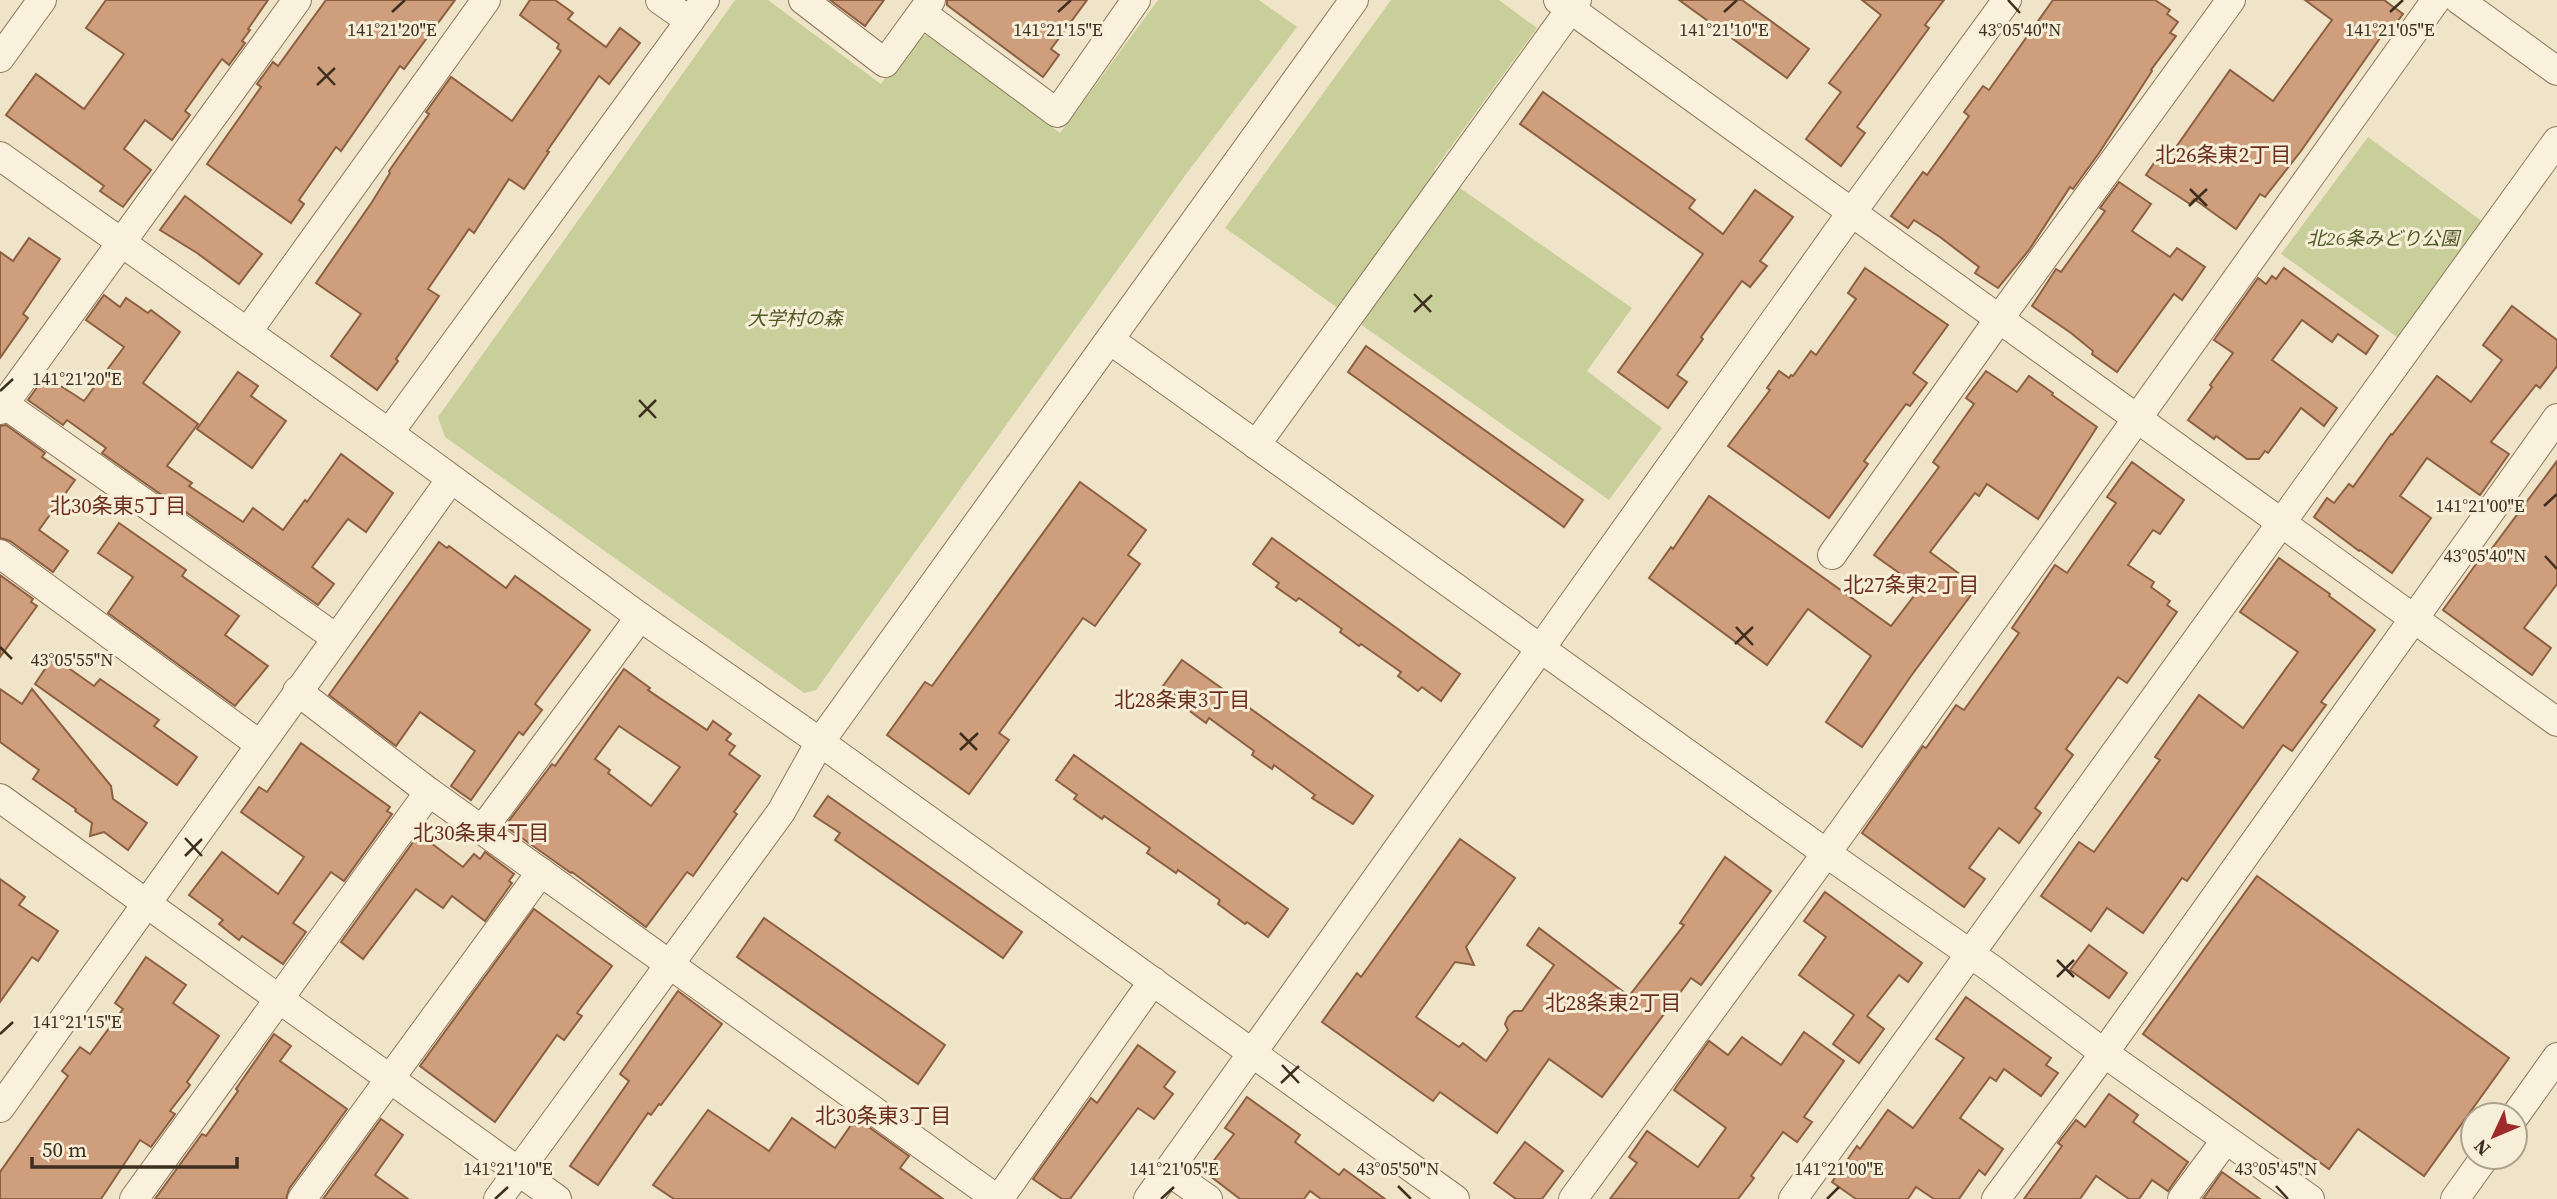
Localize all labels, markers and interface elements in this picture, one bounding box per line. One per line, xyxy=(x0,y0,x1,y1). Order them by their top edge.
text: 141°21'20"E xyxy=(347,17,437,42)
text: 141°21'15"E xyxy=(1013,17,1103,42)
text: 141°21'10"E xyxy=(1679,17,1769,42)
text: 43°05'40"N xyxy=(1979,17,2061,42)
text: 141°21'05"E xyxy=(2345,17,2435,42)
district label: 北26条東2丁目 xyxy=(2155,140,2291,169)
park label: 北26条みどり公園 xyxy=(2307,225,2462,251)
park label: 大学村の森 xyxy=(747,305,844,331)
text: 141°21'20"E xyxy=(32,366,122,391)
district label: 北30条東5丁目 xyxy=(50,491,186,520)
text: 141°21'00"E xyxy=(2435,493,2525,518)
text: 43°05'40"N xyxy=(2444,543,2526,568)
district label: 北27条東2丁目 xyxy=(1843,570,1979,599)
text: 43°05'55"N xyxy=(31,647,113,672)
district label: 北28条東3丁目 xyxy=(1114,685,1250,714)
district label: 北30条東4丁目 xyxy=(413,818,549,847)
district label: 北28条東2丁目 xyxy=(1545,988,1681,1017)
text: 141°21'15"E xyxy=(32,1009,122,1034)
district label: 北30条東3丁目 xyxy=(815,1101,951,1130)
north arrow xyxy=(2459,1101,2529,1171)
scale bar xyxy=(32,1126,236,1170)
text: N xyxy=(2468,1134,2496,1162)
text: 50 m xyxy=(42,1135,87,1164)
text: 141°21'10"E xyxy=(463,1156,553,1181)
text: 141°21'05"E xyxy=(1129,1156,1219,1181)
text: 43°05'50"N xyxy=(1357,1156,1439,1181)
text: 141°21'00"E xyxy=(1794,1156,1884,1181)
text: 43°05'45"N xyxy=(2235,1156,2317,1181)

